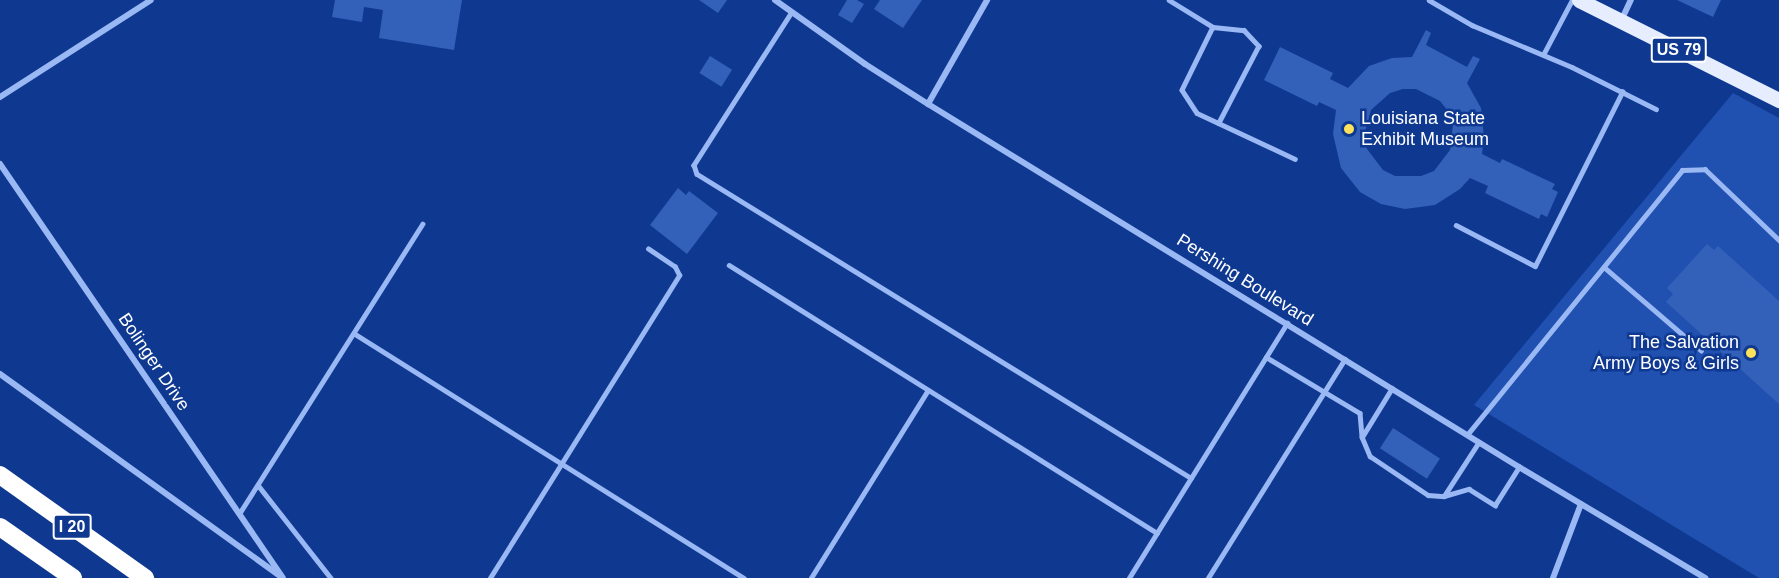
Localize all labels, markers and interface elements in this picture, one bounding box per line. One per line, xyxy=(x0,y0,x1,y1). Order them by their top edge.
road number: US 79 xyxy=(1650,37,1708,63)
place label: Louisiana State Exhibit Museum xyxy=(1361,108,1489,150)
marker: Louisiana State Exhibit Museum xyxy=(1342,122,1356,136)
street label: Pershing Boulevard xyxy=(1173,229,1317,331)
street label: Bolinger Drive xyxy=(113,309,195,415)
place label: The Salvation Army Boys & Girls xyxy=(1593,332,1739,374)
marker: The Salvation Army Boys & Girls xyxy=(1744,346,1758,360)
road number: I 20 xyxy=(52,514,92,540)

